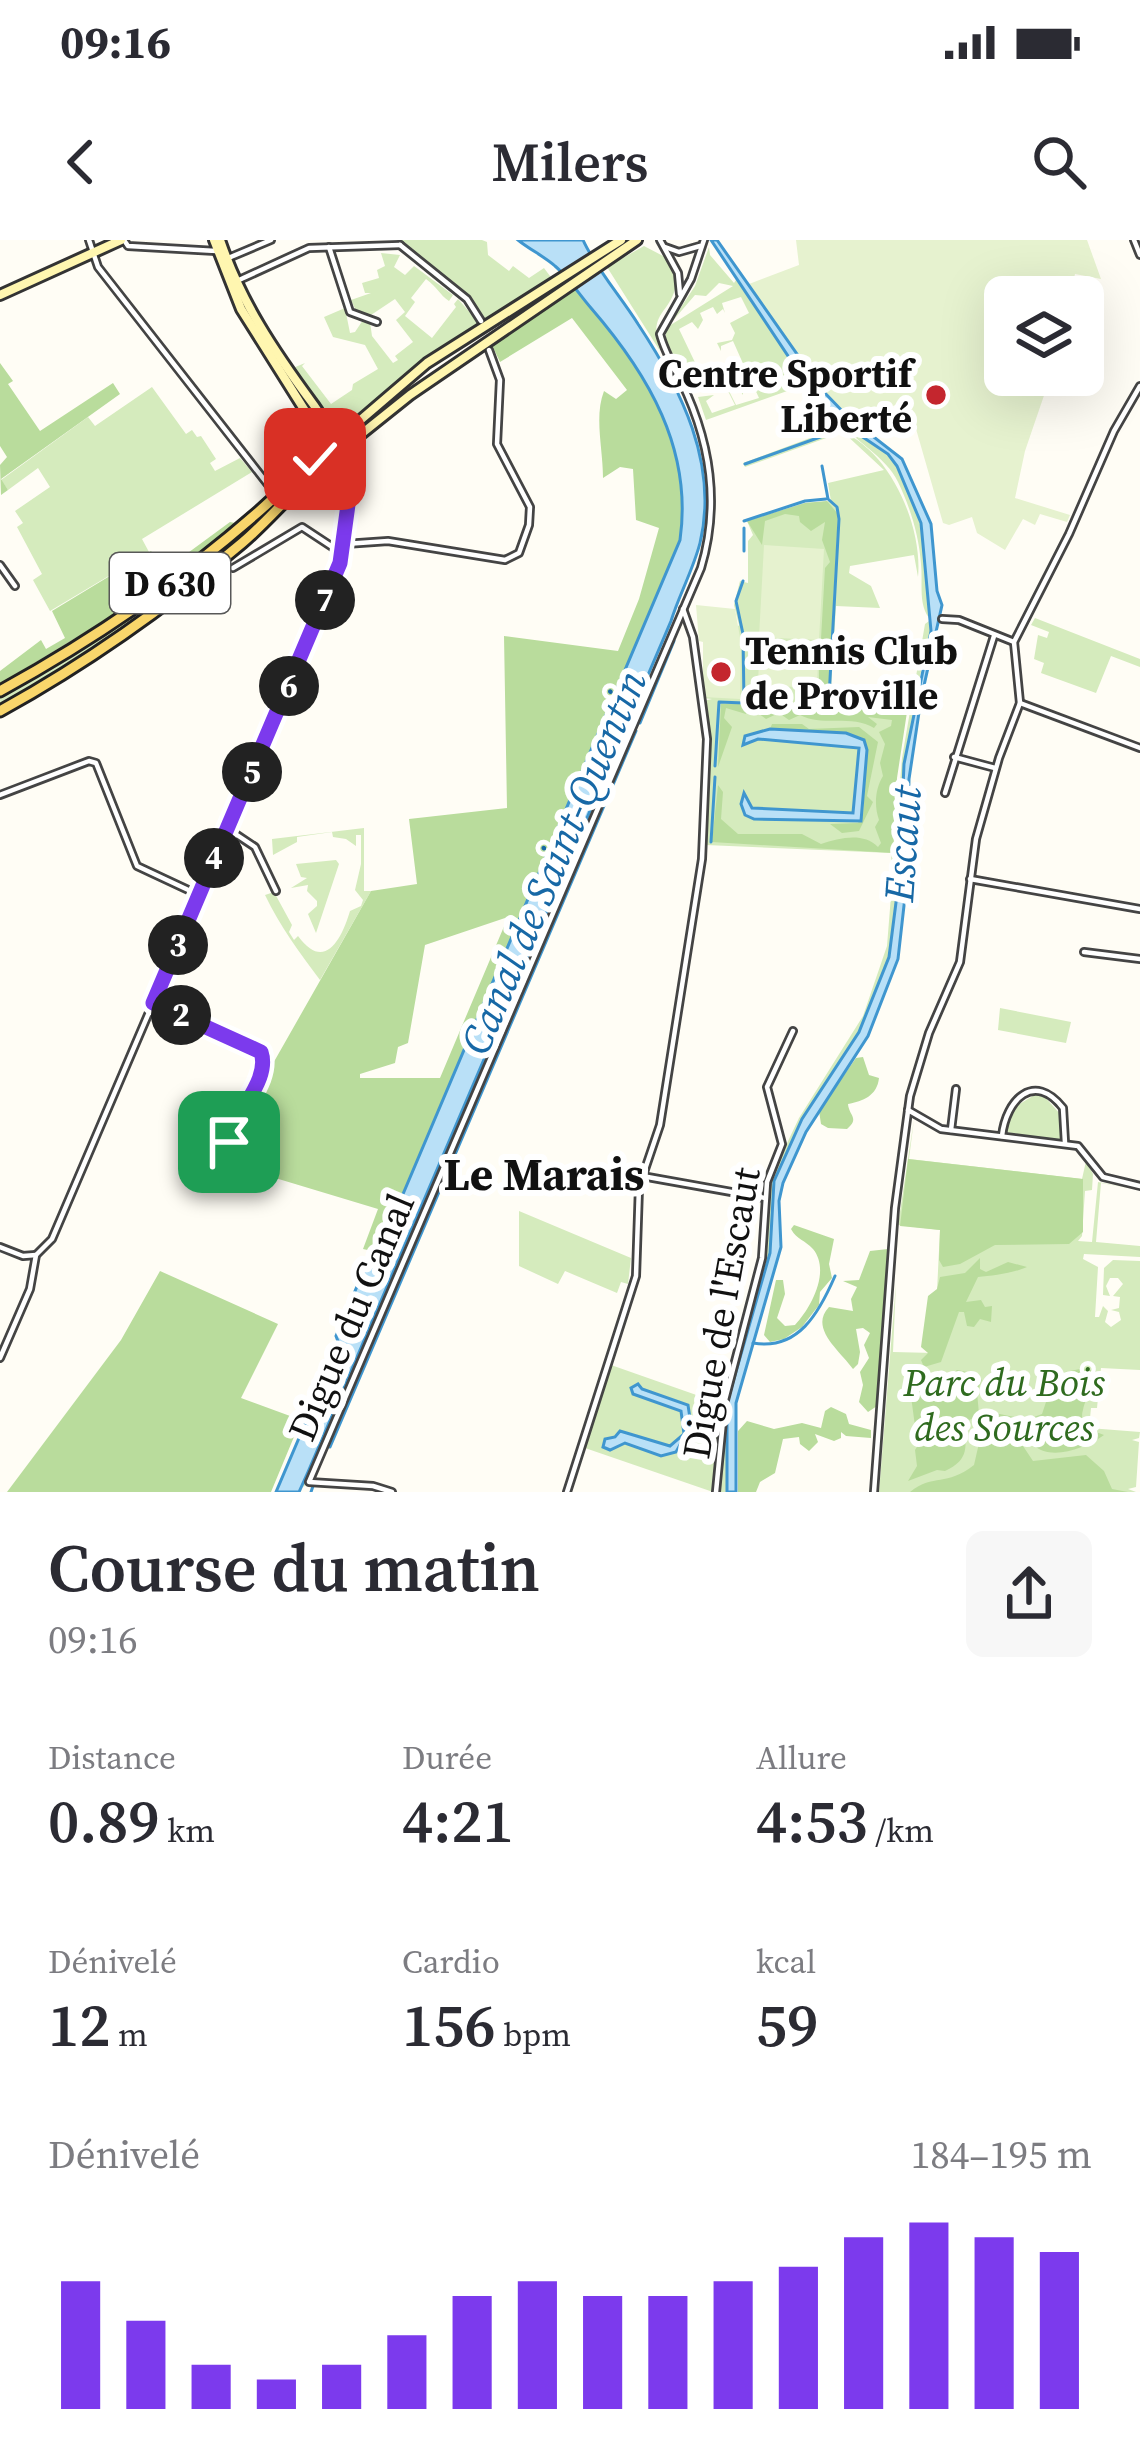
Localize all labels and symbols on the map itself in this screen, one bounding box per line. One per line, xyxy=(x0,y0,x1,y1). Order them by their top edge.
place label: Centre Sportif Liberté xyxy=(658,347,916,445)
marker: Centre Sportif Liberté xyxy=(923,382,949,408)
pin xyxy=(264,408,366,510)
road number: D 630 xyxy=(110,553,230,613)
pin: 7 xyxy=(295,570,355,630)
place label: Tennis Club de Proville xyxy=(745,624,958,722)
pin: 6 xyxy=(259,656,319,716)
marker: Tennis Club de Proville xyxy=(708,659,734,685)
water label: Canal de Saint-Quentin xyxy=(446,661,660,1063)
pin: 5 xyxy=(222,742,282,802)
water label: Escaut xyxy=(869,782,935,905)
pin: 4 xyxy=(184,828,244,888)
pin: 3 xyxy=(148,915,208,975)
pin: 2 xyxy=(151,985,211,1045)
pin xyxy=(178,1091,280,1193)
district label: Le Marais xyxy=(444,1143,644,1205)
street label: Digue de l'Escaut xyxy=(669,1163,773,1463)
street label: Digue du Canal xyxy=(275,1185,427,1449)
park label: Parc du Bois des Sources xyxy=(902,1356,1106,1454)

